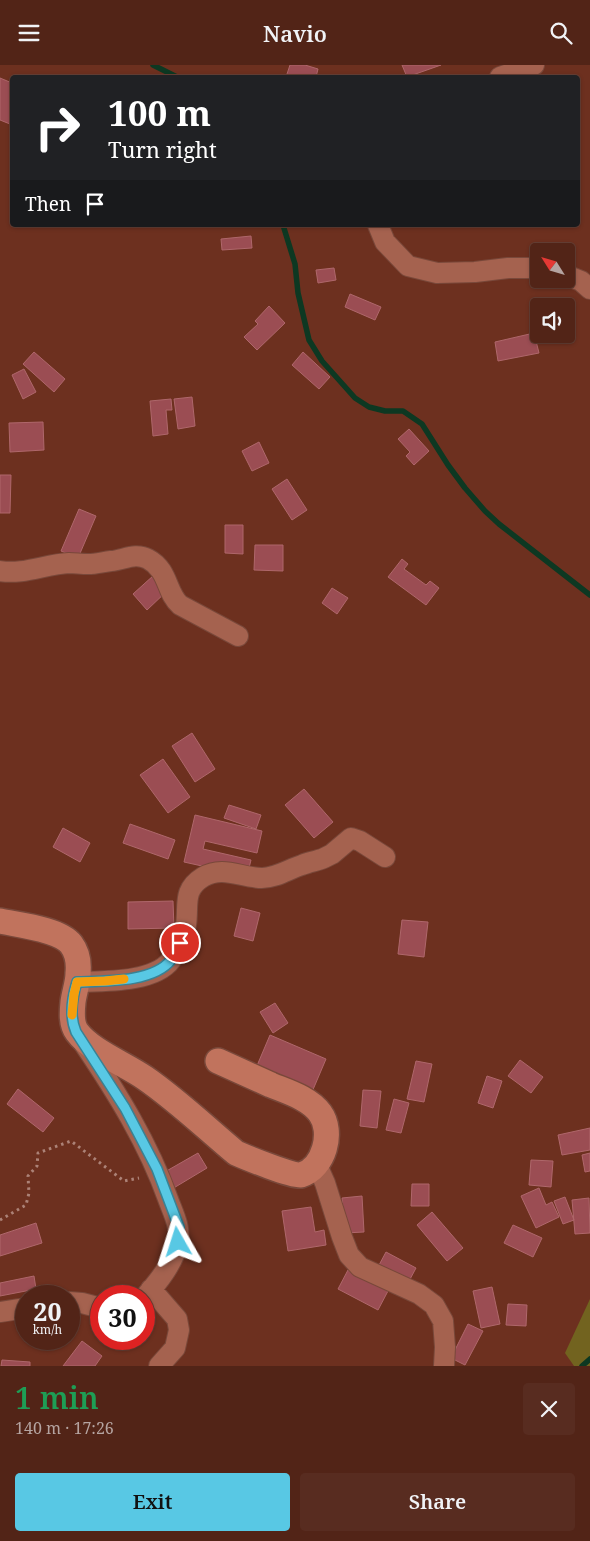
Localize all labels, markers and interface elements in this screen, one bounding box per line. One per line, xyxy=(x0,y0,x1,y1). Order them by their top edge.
text: Navio xyxy=(263,18,327,48)
icon: menu xyxy=(15,19,43,47)
icon: search xyxy=(547,19,575,47)
text: 100 m xyxy=(108,89,211,136)
icon: right xyxy=(25,95,90,160)
text: Turn right xyxy=(108,134,217,164)
icon: arrive xyxy=(81,190,109,218)
text: Then xyxy=(25,191,71,217)
north arrow xyxy=(530,243,575,287)
map controls xyxy=(530,243,575,343)
button: sound xyxy=(530,298,575,343)
pin xyxy=(159,922,201,964)
icon: arrive xyxy=(166,929,194,957)
position arrow xyxy=(151,1215,203,1267)
speed limit sign: 30 xyxy=(90,1285,155,1350)
text: 20 xyxy=(33,1294,62,1328)
text: km/h xyxy=(33,1321,62,1338)
text: 1 min xyxy=(15,1377,99,1418)
button: close xyxy=(523,1383,575,1435)
text: 140 m · 17:26 xyxy=(15,1417,114,1439)
button: Exit xyxy=(15,1473,290,1531)
button: Share xyxy=(300,1473,575,1531)

